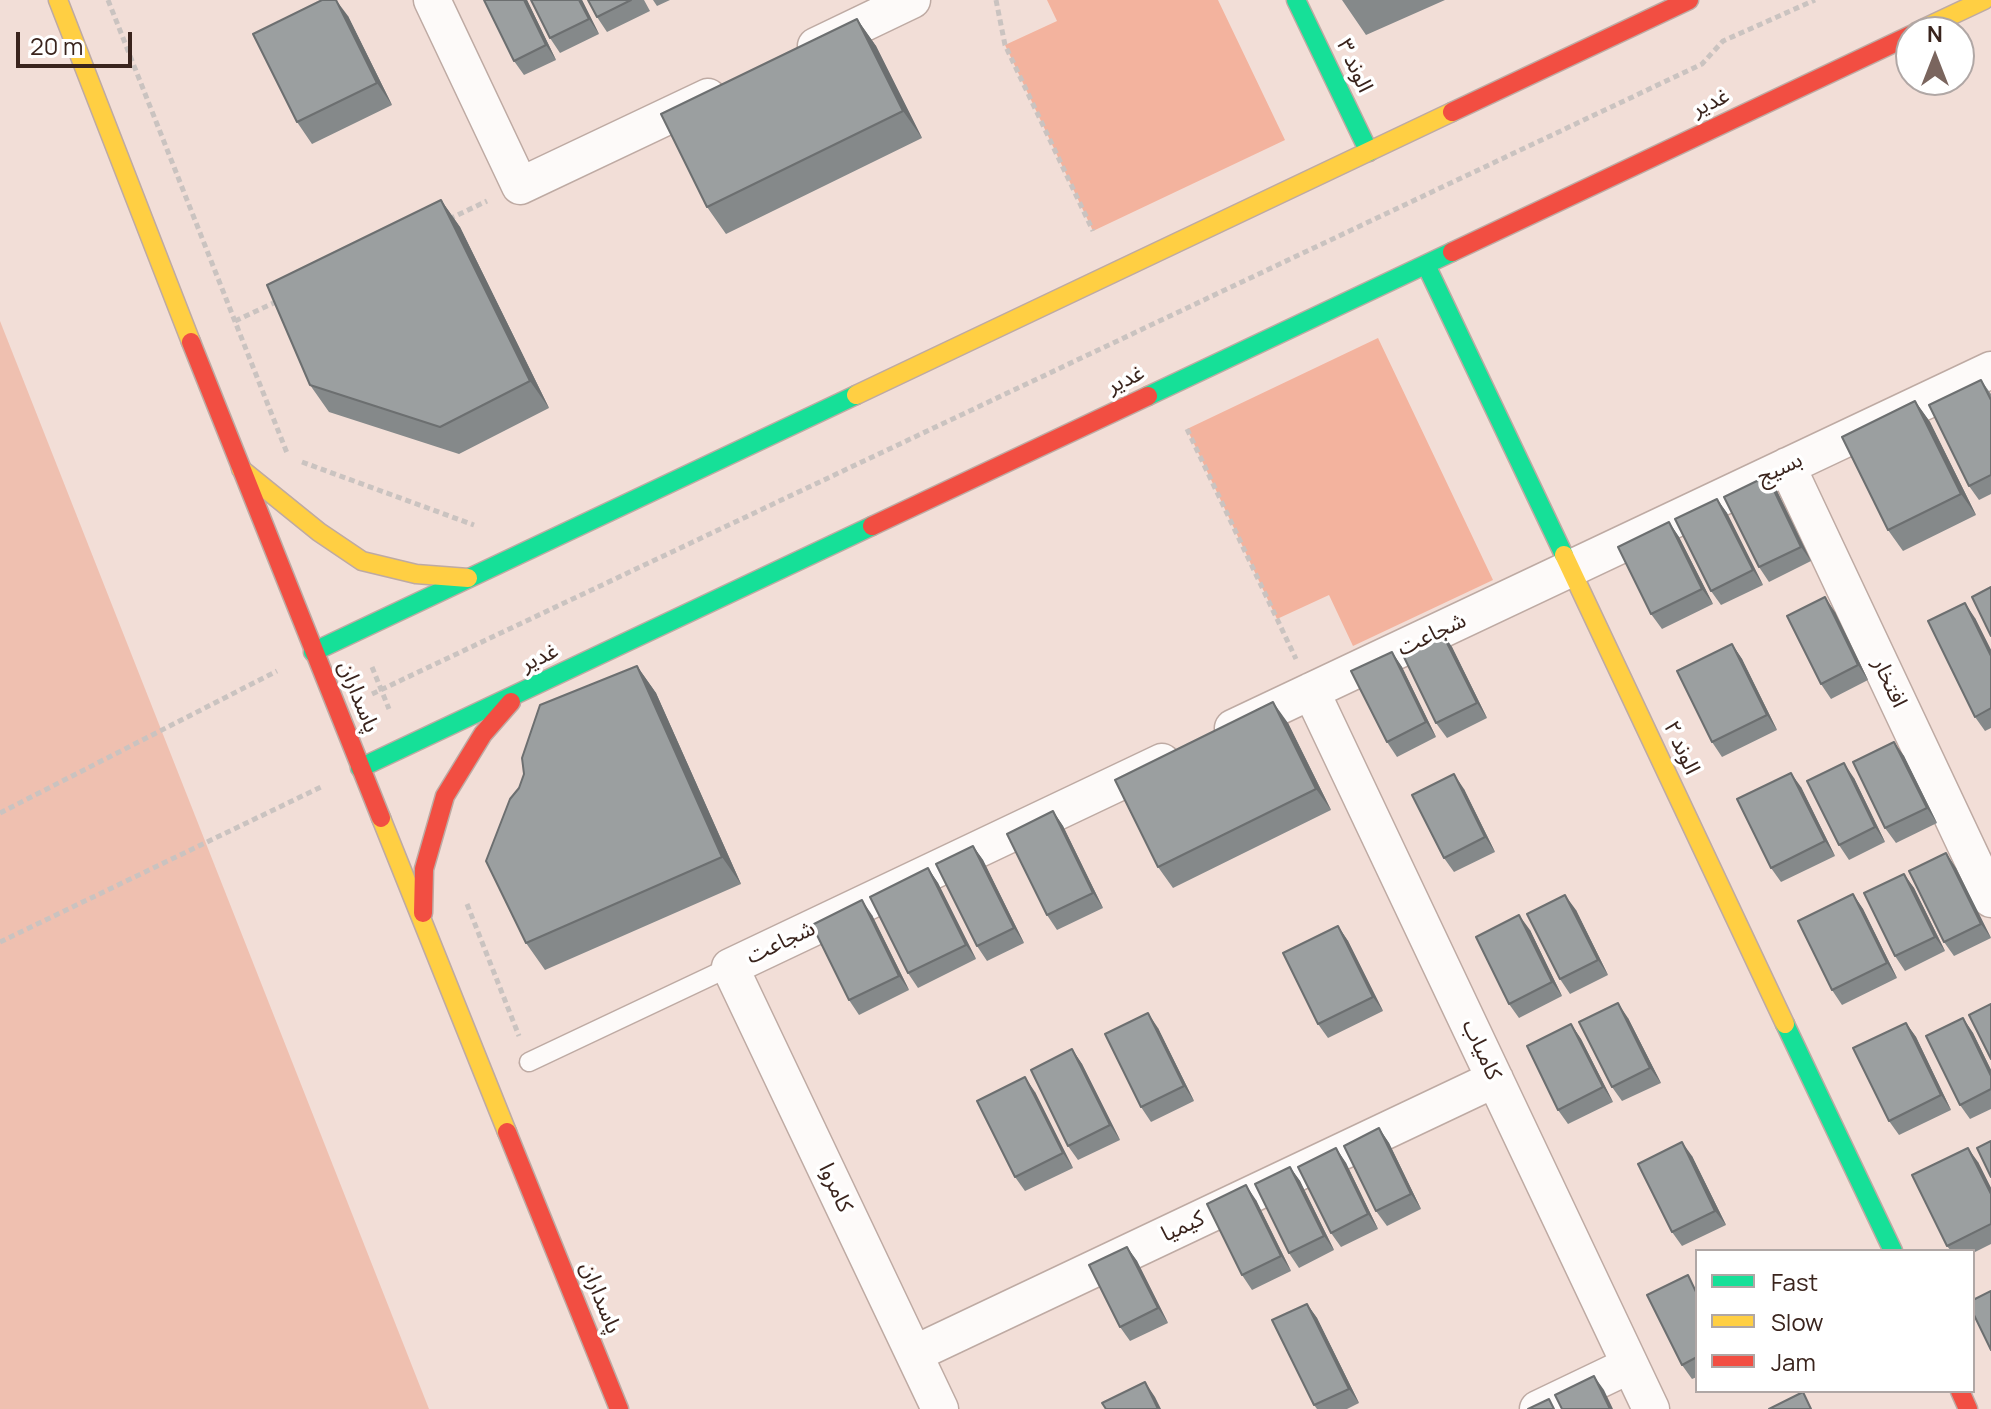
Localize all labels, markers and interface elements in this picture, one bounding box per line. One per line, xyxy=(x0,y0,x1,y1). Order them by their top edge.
scale bar xyxy=(20,16,136,66)
north arrow xyxy=(1895,16,1975,96)
text: N xyxy=(1927,19,1943,49)
text: 20 m xyxy=(30,29,83,62)
street label: الوند ۳ xyxy=(1330,35,1378,97)
street label: غدیر xyxy=(1688,83,1734,123)
street label: غدیر xyxy=(1103,360,1149,400)
street label: بسیج xyxy=(1753,447,1807,491)
street label: شجاعت xyxy=(1393,608,1471,662)
street label: غدیر xyxy=(517,638,563,678)
street label: افتخار xyxy=(1866,654,1912,712)
street label: پاسداران xyxy=(332,657,384,737)
street label: الوند ۲ xyxy=(1657,717,1705,779)
street label: شجاعت xyxy=(742,916,820,970)
street label: کامیاب xyxy=(1456,1016,1506,1084)
street label: کامروا xyxy=(812,1159,858,1217)
street label: کیمیا xyxy=(1157,1206,1209,1248)
legend xyxy=(1695,1249,1975,1393)
street label: پاسداران xyxy=(574,1258,626,1338)
text: Fast xyxy=(1771,1265,1818,1298)
text: Slow xyxy=(1771,1305,1824,1338)
text: Jam xyxy=(1771,1345,1816,1378)

